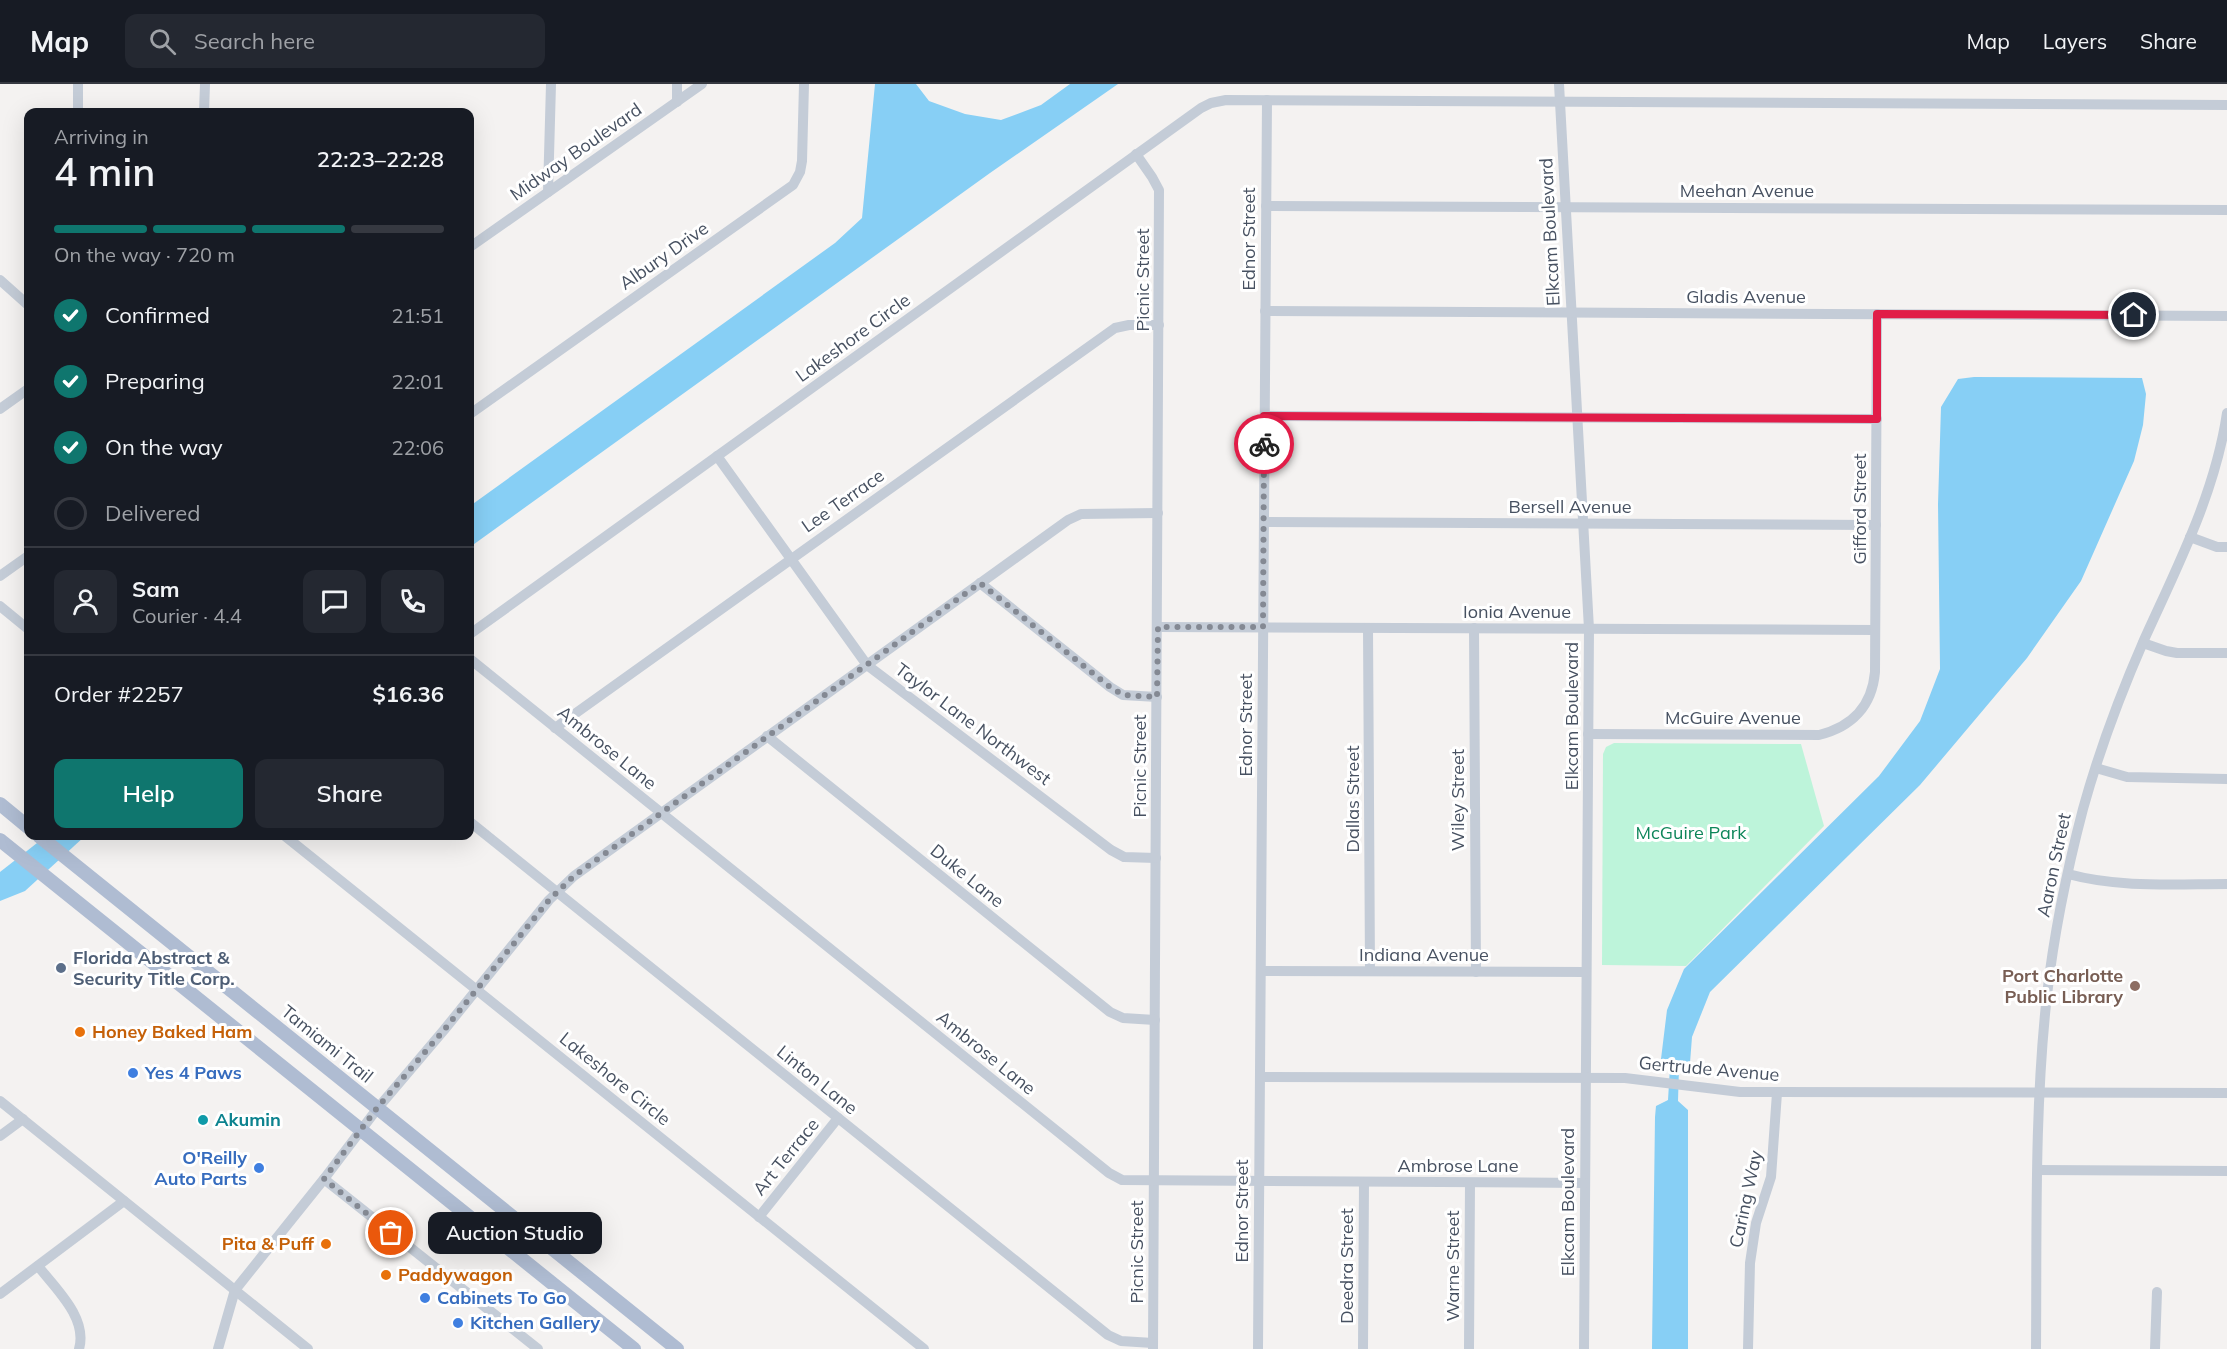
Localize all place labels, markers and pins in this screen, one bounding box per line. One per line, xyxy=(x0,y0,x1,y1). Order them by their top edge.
pin xyxy=(2108,289,2159,340)
place label: Florida Abstract & Security Title Corp. xyxy=(73,946,235,990)
marker: Florida Abstract & Security Title Corp. xyxy=(54,961,68,975)
place label: Port Charlotte Public Library xyxy=(2002,964,2123,1008)
marker: Port Charlotte Public Library xyxy=(2128,979,2142,993)
place label: Honey Baked Ham xyxy=(92,1020,252,1043)
marker: Honey Baked Ham xyxy=(73,1025,87,1039)
place label: Yes 4 Paws xyxy=(144,1061,242,1084)
marker: Yes 4 Paws xyxy=(126,1066,140,1080)
place label: Akumin xyxy=(215,1108,281,1131)
marker: Akumin xyxy=(196,1113,210,1127)
place label: O'Reilly Auto Parts xyxy=(154,1146,247,1190)
marker: O'Reilly Auto Parts xyxy=(252,1161,266,1175)
pin xyxy=(365,1207,416,1258)
callout: Auction Studio xyxy=(427,1212,601,1254)
place label: Pita & Puff xyxy=(222,1232,314,1255)
marker: Pita & Puff xyxy=(319,1237,333,1251)
place label: Paddywagon xyxy=(398,1263,513,1286)
marker: Paddywagon xyxy=(379,1268,393,1282)
place label: Cabinets To Go xyxy=(437,1286,567,1309)
marker: Cabinets To Go xyxy=(418,1291,432,1305)
place label: Kitchen Gallery xyxy=(470,1311,600,1334)
marker: Kitchen Gallery xyxy=(451,1316,465,1330)

